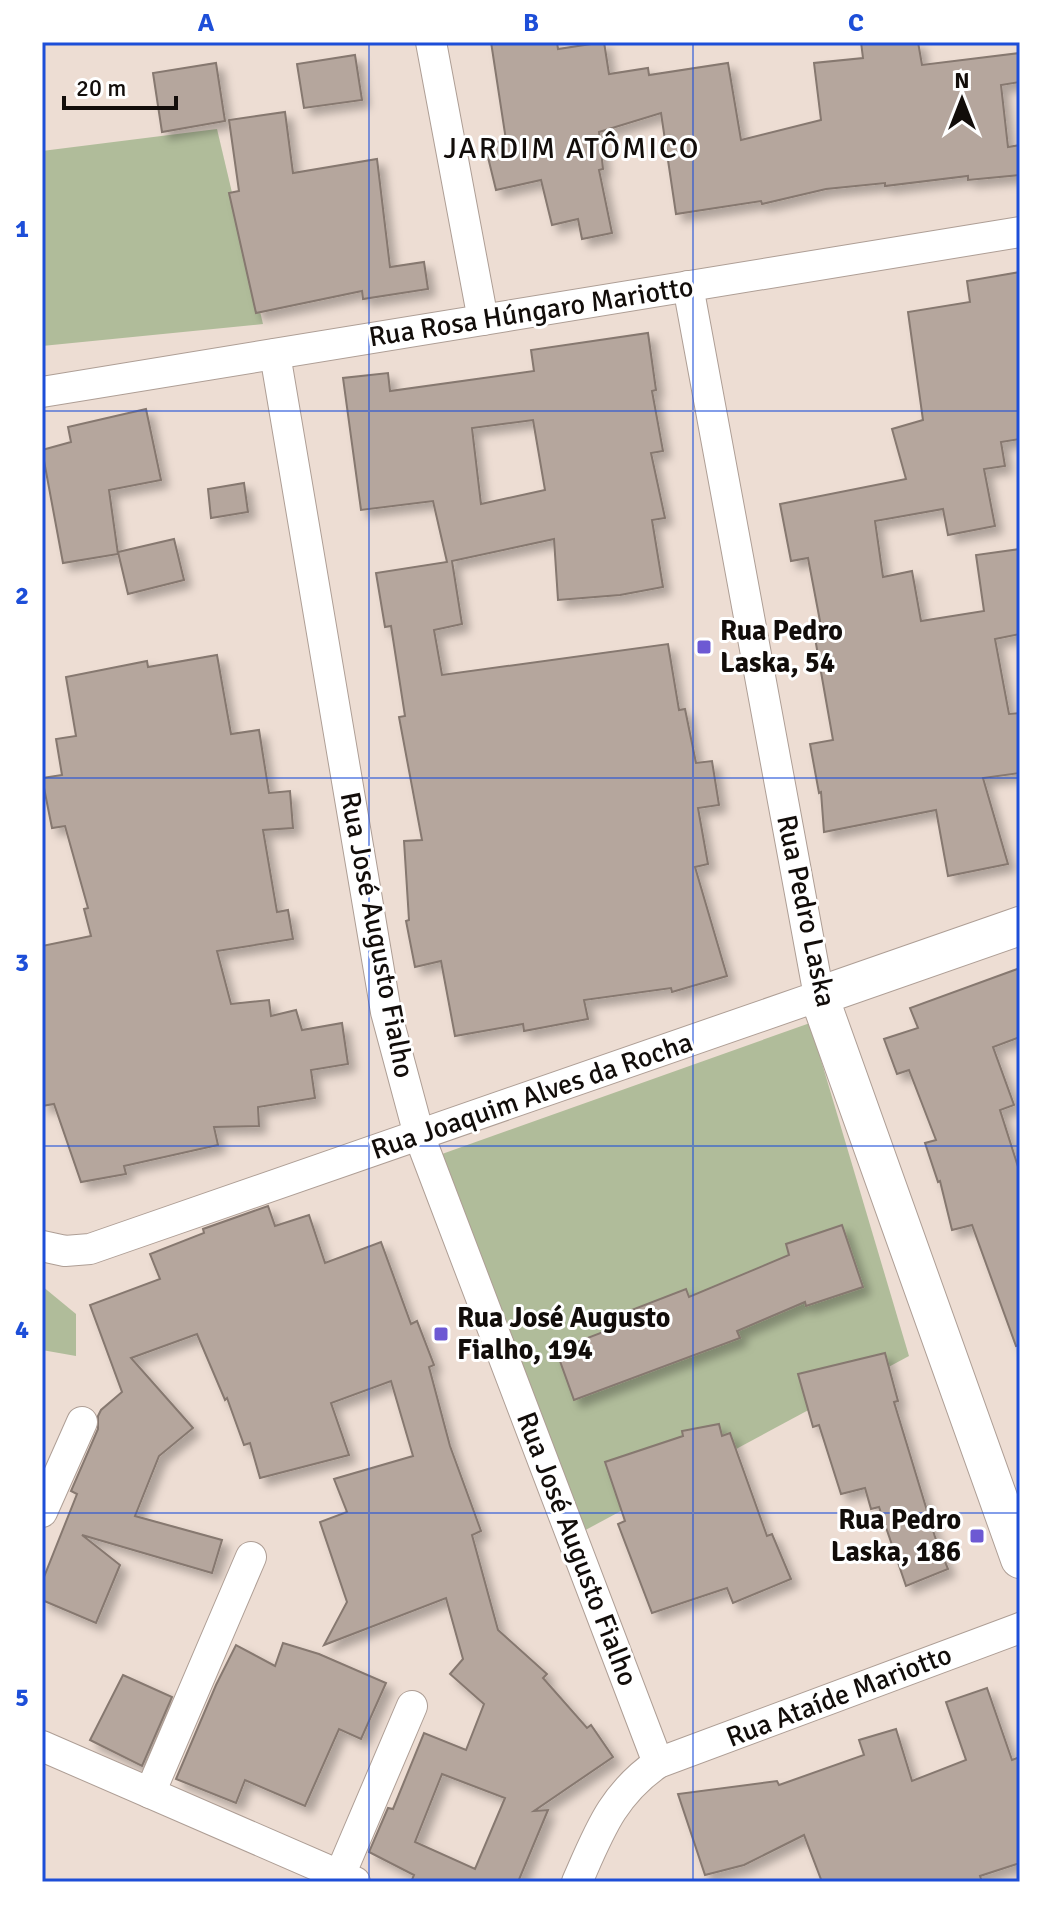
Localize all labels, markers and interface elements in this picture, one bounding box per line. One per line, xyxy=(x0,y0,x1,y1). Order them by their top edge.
text: A xyxy=(198,7,215,39)
text: B xyxy=(523,7,539,39)
text: C xyxy=(848,7,864,39)
scale bar xyxy=(64,60,176,110)
north arrow xyxy=(922,60,1002,140)
text: N xyxy=(954,67,970,94)
text: 20 m xyxy=(76,73,126,103)
district label: JARDIM ATÔMICO xyxy=(443,130,701,167)
text: 1 xyxy=(15,213,29,245)
street label: Rua Rosa Húngaro Mariotto xyxy=(366,270,696,354)
text: 2 xyxy=(15,580,29,612)
place label: Rua Pedro Laska, 54 xyxy=(720,614,843,680)
marker: Rua Pedro Laska, 54 xyxy=(695,638,713,656)
street label: Rua José Augusto Fialho xyxy=(333,789,421,1081)
street label: Rua Pedro Laska xyxy=(769,812,843,1010)
text: 3 xyxy=(15,947,29,979)
street label: Rua Joaquim Alves da Rocha xyxy=(367,1025,697,1167)
place label: Rua José Augusto Fialho, 194 xyxy=(457,1301,670,1367)
text: 4 xyxy=(15,1314,29,1346)
marker: Rua José Augusto Fialho, 194 xyxy=(432,1325,450,1343)
street label: Rua José Augusto Fialho xyxy=(509,1407,645,1691)
place label: Rua Pedro Laska, 186 xyxy=(831,1503,961,1569)
marker: Rua Pedro Laska, 186 xyxy=(968,1527,986,1545)
street label: Rua Ataíde Mariotto xyxy=(722,1637,956,1755)
text: 5 xyxy=(15,1682,29,1714)

